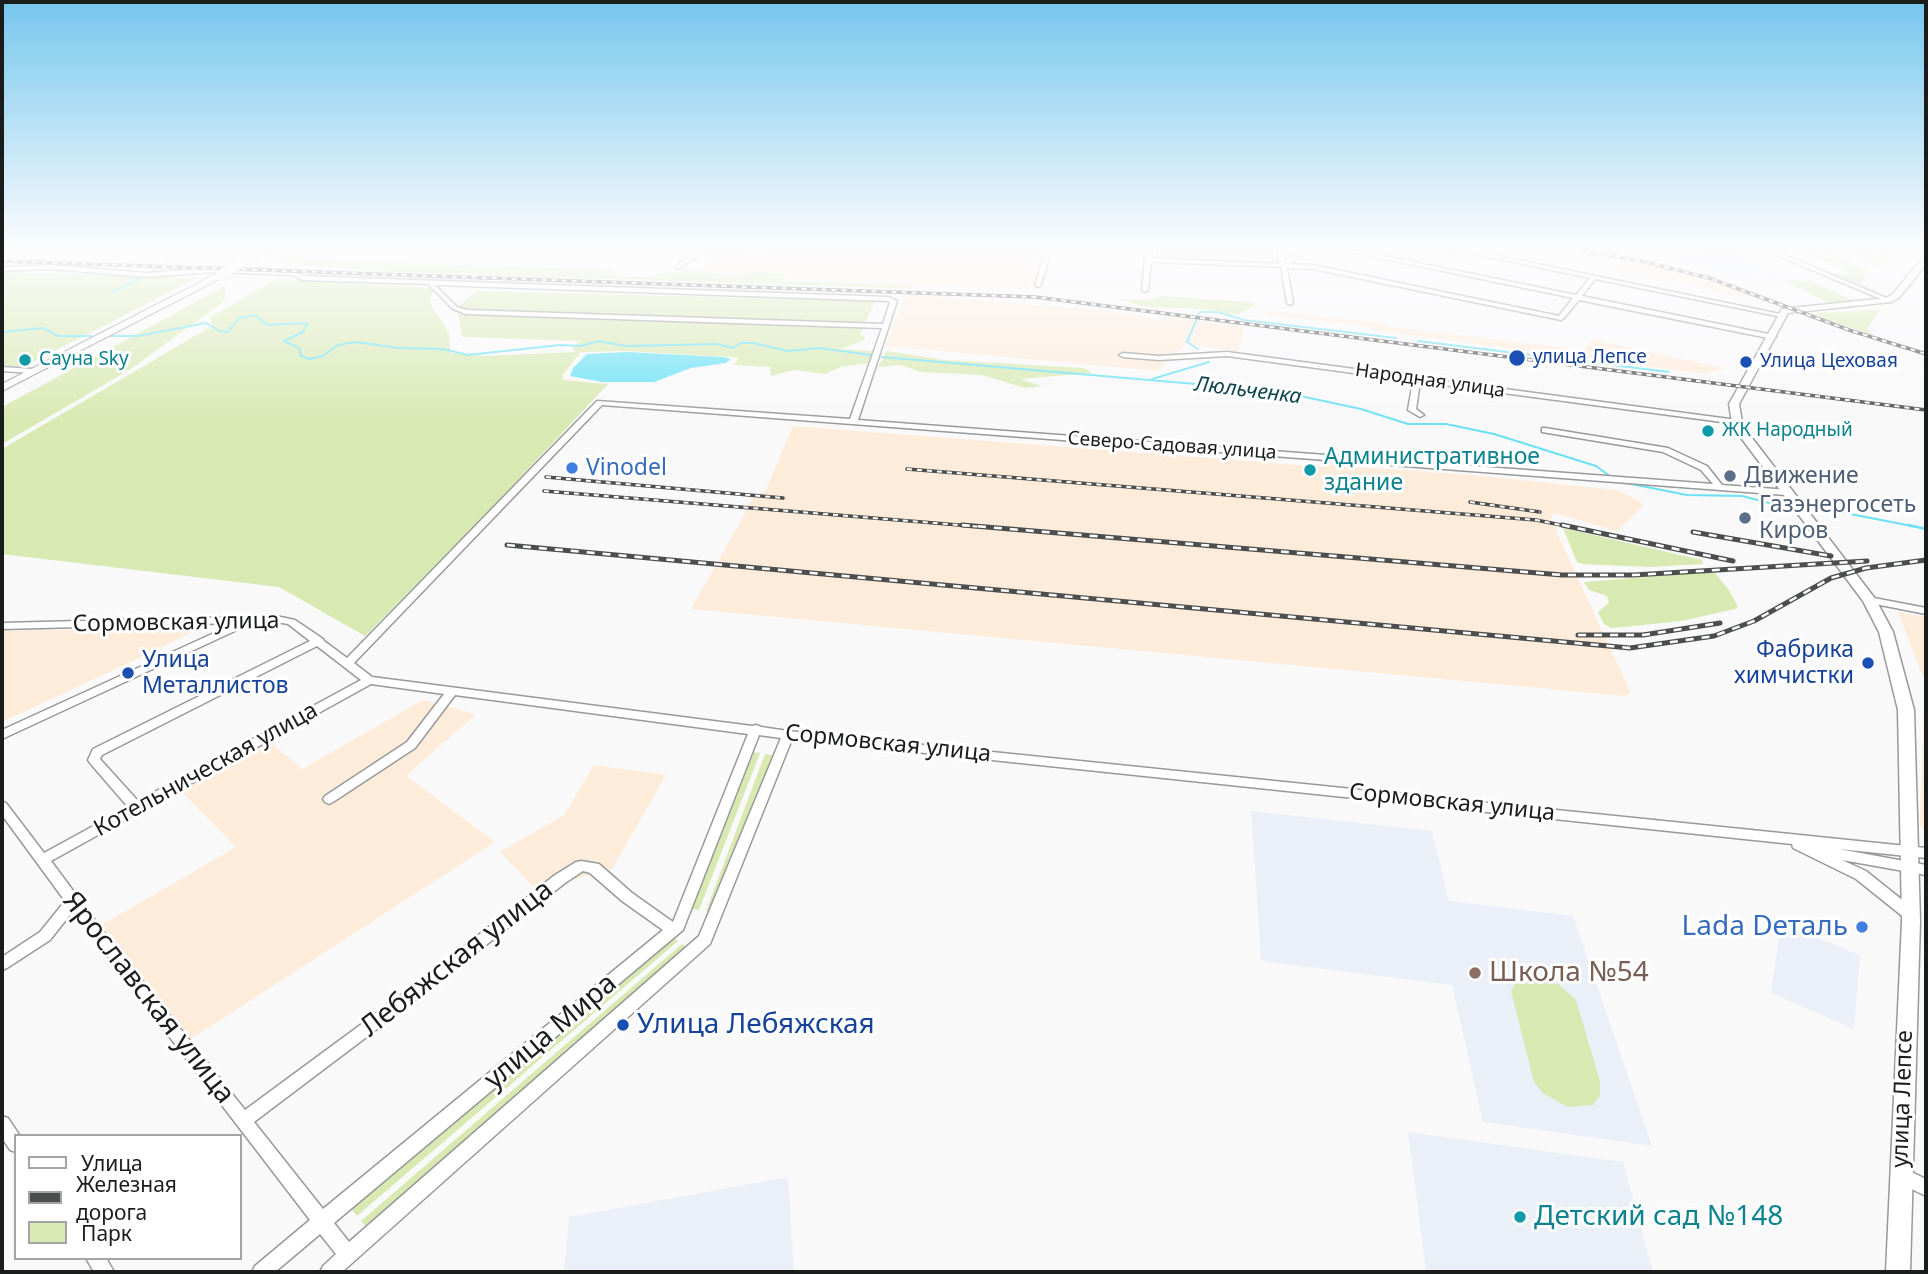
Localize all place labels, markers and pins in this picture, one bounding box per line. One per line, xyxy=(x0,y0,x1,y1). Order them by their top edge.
place label: улица Лепсе xyxy=(1533,347,1647,369)
marker: улица Лепсе xyxy=(1507,348,1527,368)
place label: Сауна Sky xyxy=(39,349,129,371)
place label: Улица Цеховая xyxy=(1760,351,1898,373)
marker: Сауна Sky xyxy=(17,352,33,368)
marker: Улица Цеховая xyxy=(1738,354,1754,370)
place label: ЖК Народный xyxy=(1722,420,1853,442)
marker: ЖК Народный xyxy=(1700,423,1716,439)
place label: Административное здание xyxy=(1324,443,1540,497)
place label: Vinodel xyxy=(586,454,667,482)
marker: Vinodel xyxy=(564,460,580,476)
marker: Административное здание xyxy=(1302,462,1318,478)
place label: Движение xyxy=(1744,462,1859,490)
marker: Движение xyxy=(1722,468,1738,484)
place label: Газэнергосеть Киров xyxy=(1759,491,1916,545)
marker: Газэнергосеть Киров xyxy=(1737,510,1753,526)
place label: Фабрика химчистки xyxy=(1734,636,1854,690)
place label: Улица Металлистов xyxy=(142,646,289,700)
marker: Фабрика химчистки xyxy=(1860,655,1876,671)
marker: Улица Металлистов xyxy=(120,665,136,681)
place label: Lada Dеталь xyxy=(1682,910,1848,944)
marker: Lada Dеталь xyxy=(1854,919,1870,935)
place label: Школа №54 xyxy=(1489,956,1649,990)
marker: Школа №54 xyxy=(1467,965,1483,981)
place label: Улица Лебяжская xyxy=(637,1008,875,1042)
marker: Улица Лебяжская xyxy=(615,1017,631,1033)
place label: Детский сад №148 xyxy=(1534,1200,1783,1234)
marker: Детский сад №148 xyxy=(1512,1209,1528,1225)

